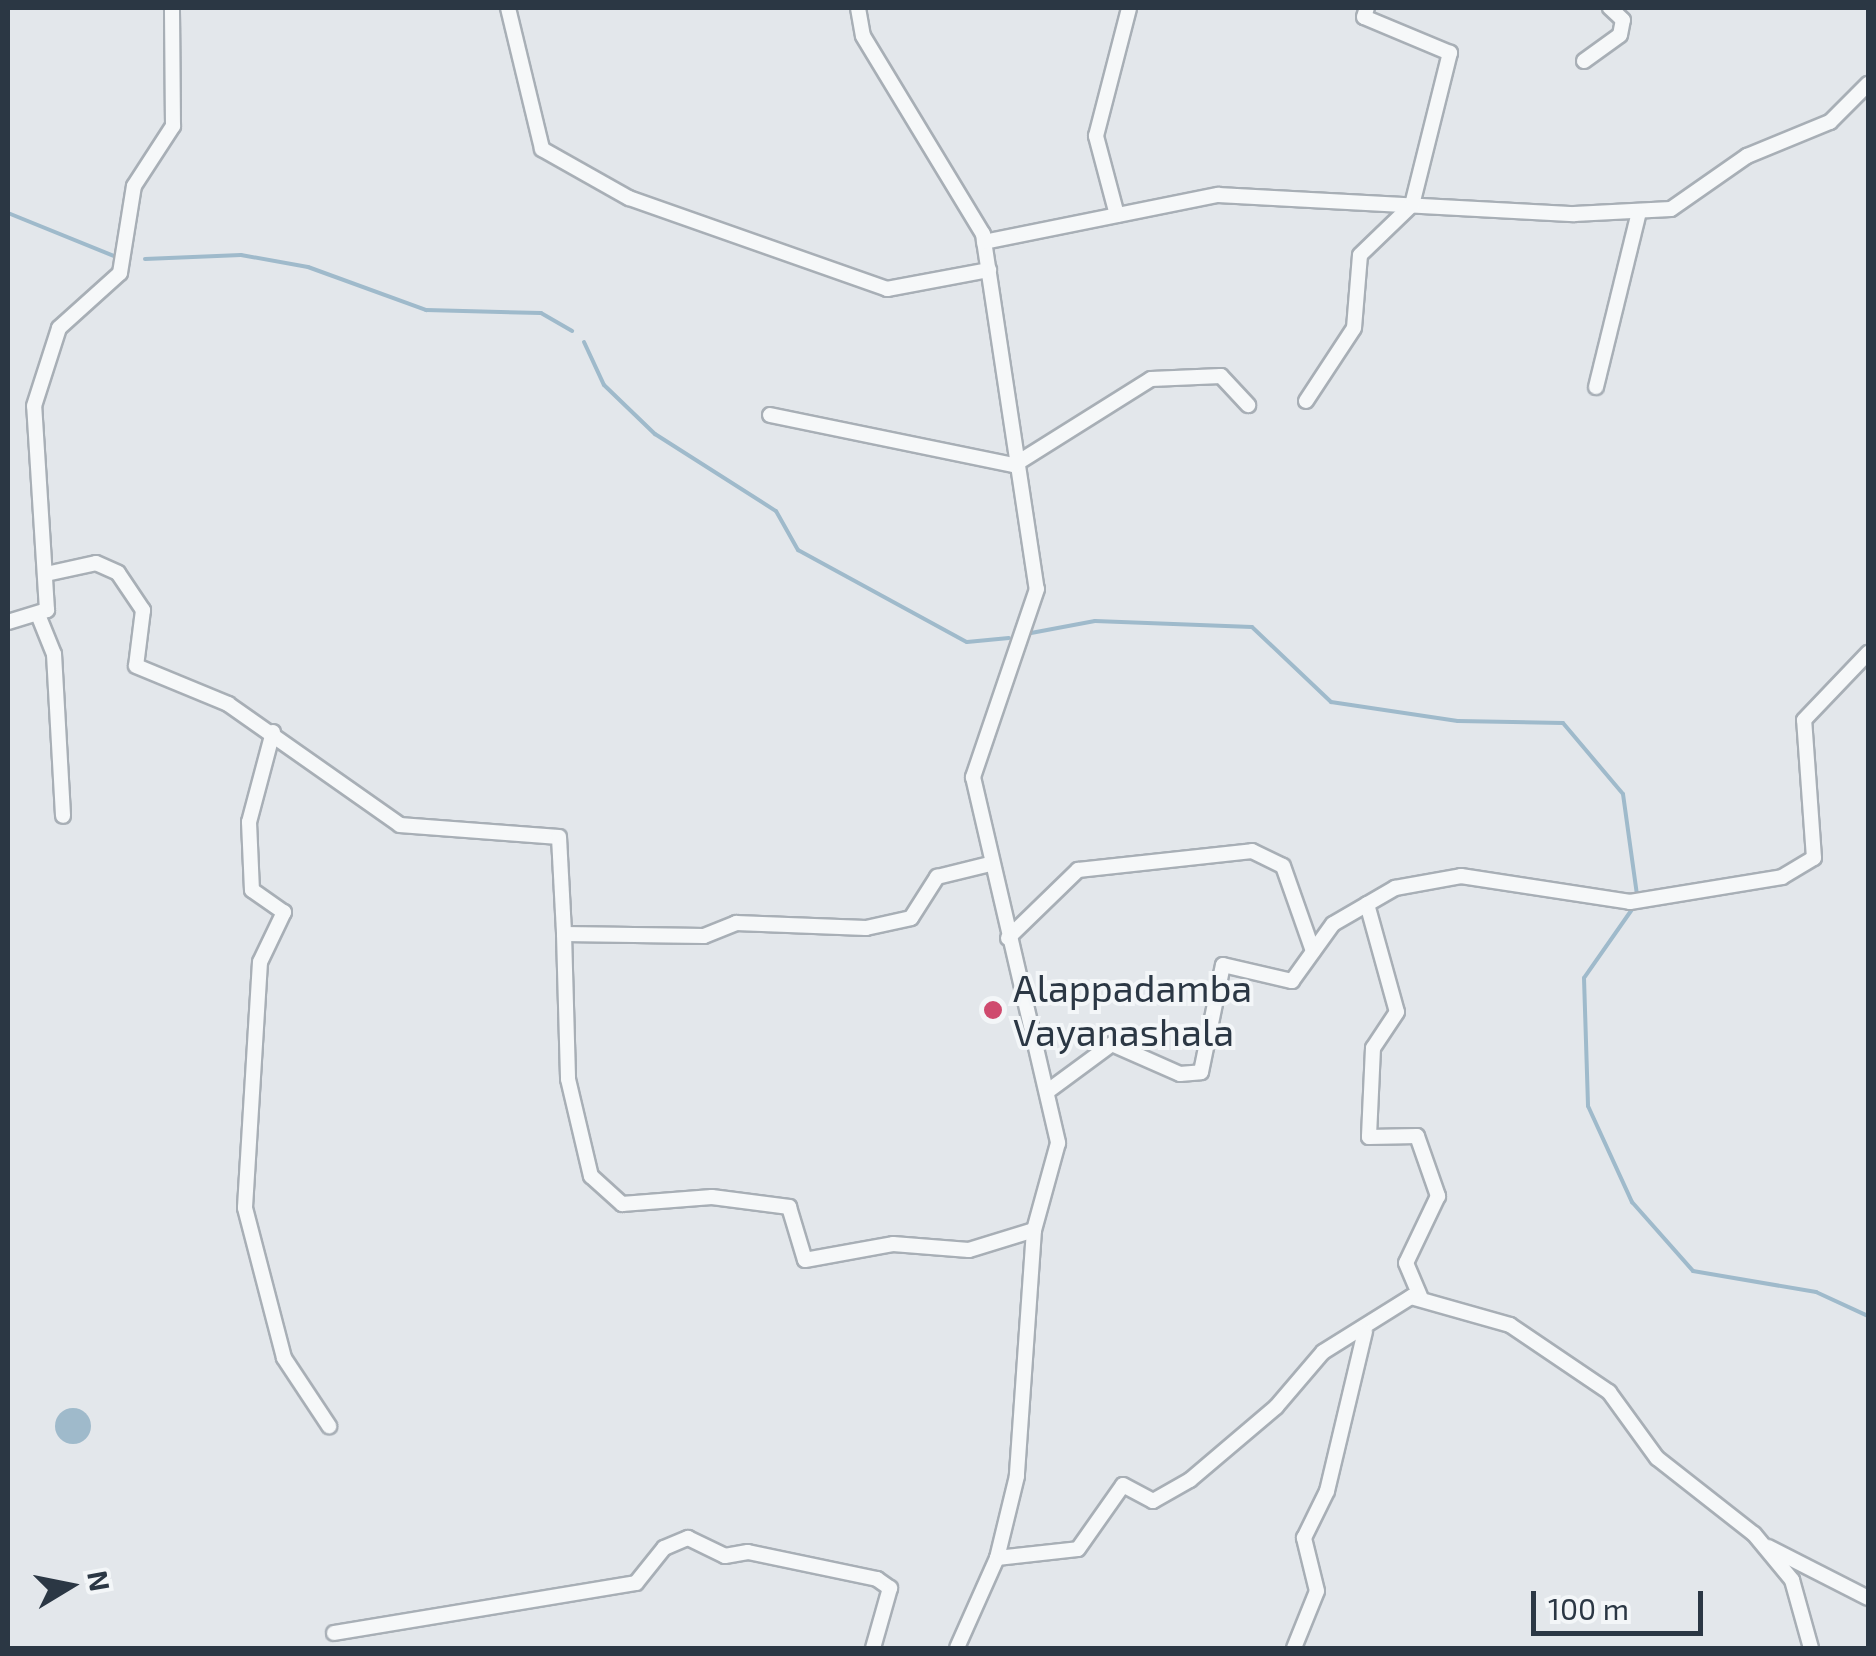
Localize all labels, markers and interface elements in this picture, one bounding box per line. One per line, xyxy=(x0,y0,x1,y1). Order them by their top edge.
place label: Alappadamba Vayanashala xyxy=(1013,965,1252,1054)
marker: Alappadamba Vayanashala xyxy=(982,999,1004,1021)
north arrow xyxy=(20,1536,120,1636)
text: N xyxy=(81,1568,118,1594)
scale bar xyxy=(1536,1571,1708,1633)
text: 100 m xyxy=(1548,1590,1629,1626)

